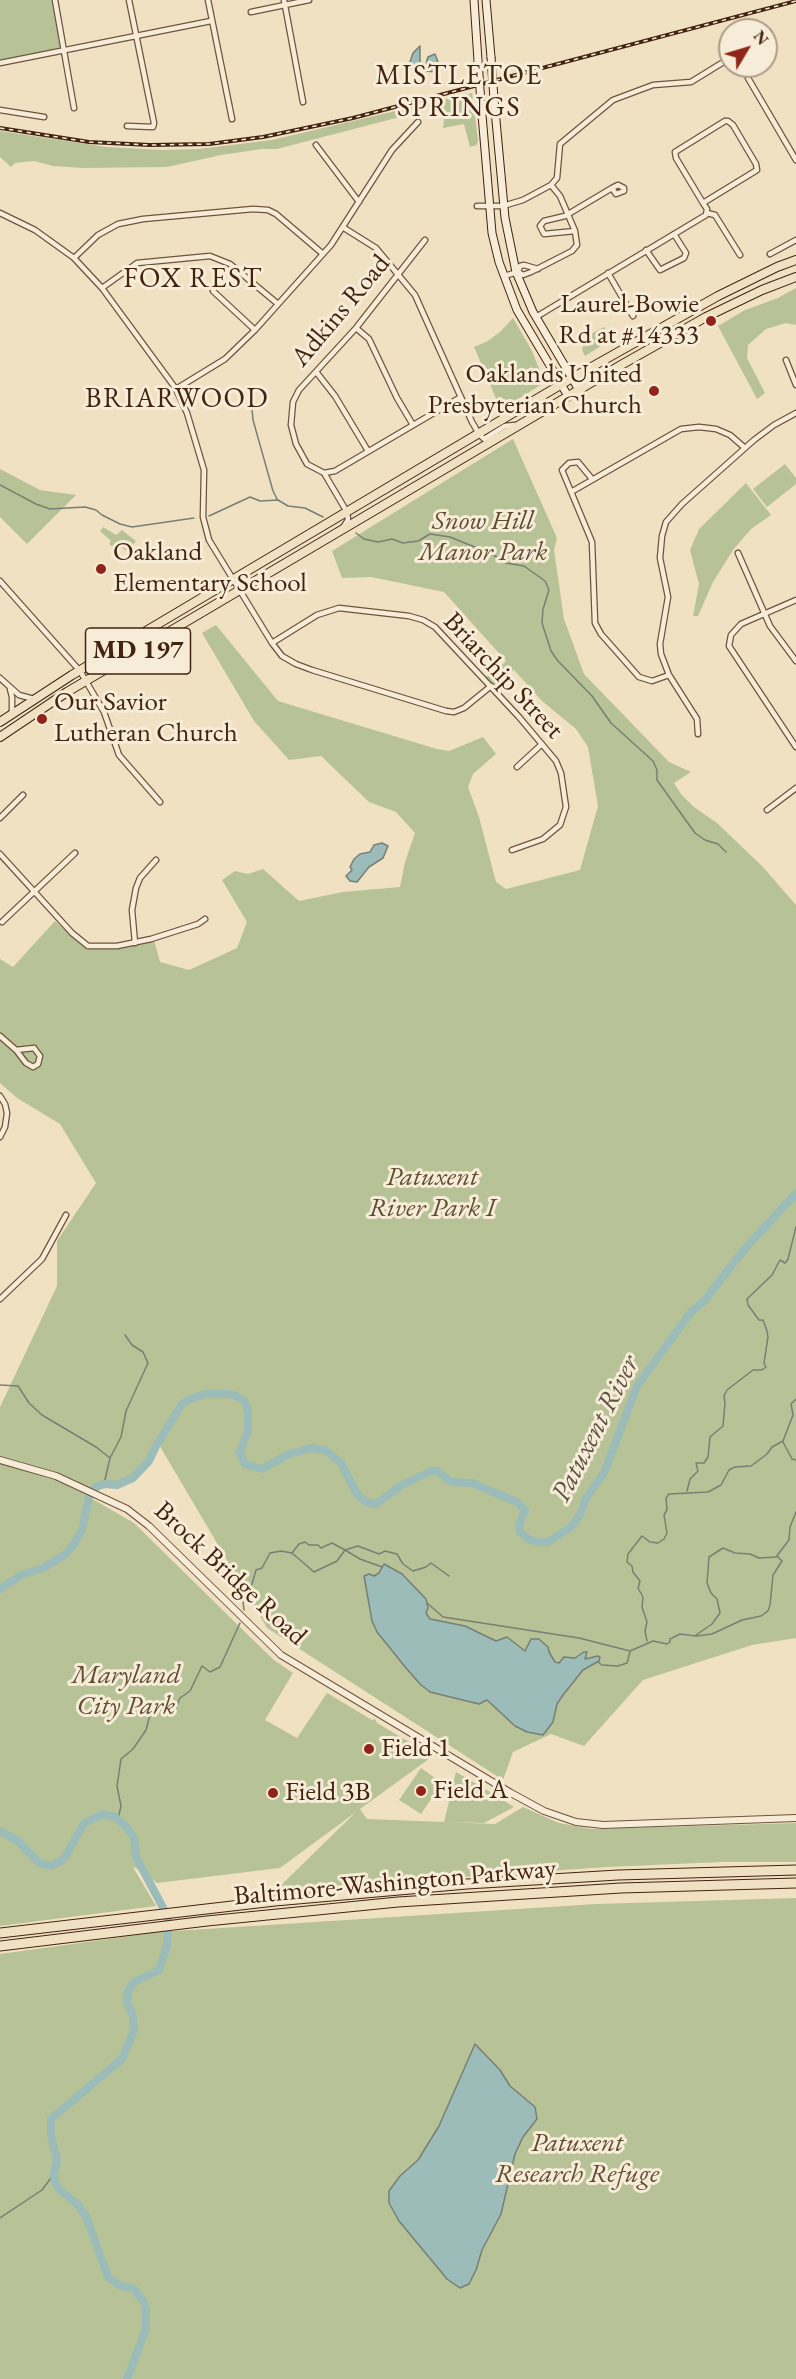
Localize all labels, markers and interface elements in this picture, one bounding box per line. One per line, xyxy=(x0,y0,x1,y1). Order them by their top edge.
north arrow xyxy=(718,18,778,78)
text: N xyxy=(749,26,773,49)
district label: MISTLETOE SPRINGS xyxy=(375,59,543,125)
street label: Adkins Road xyxy=(285,248,397,374)
district label: FOX REST xyxy=(123,262,263,296)
place label: Laurel-Bowie Rd at #14333 xyxy=(559,289,699,352)
marker: Laurel-Bowie Rd at #14333 xyxy=(704,314,718,328)
place label: Oaklands United Presbyterian Church xyxy=(427,359,642,422)
district label: BRIARWOOD xyxy=(85,382,269,416)
marker: Oaklands United Presbyterian Church xyxy=(647,384,661,398)
park label: Snow Hill Manor Park xyxy=(419,506,547,569)
place label: Oakland Elementary School xyxy=(113,537,307,600)
marker: Oakland Elementary School xyxy=(94,562,108,576)
street label: Briarchip Street xyxy=(436,606,570,746)
road number: MD 197 xyxy=(86,628,190,674)
place label: Our Savior Lutheran Church xyxy=(54,687,238,750)
marker: Our Savior Lutheran Church xyxy=(35,712,49,726)
park label: Patuxent River Park I xyxy=(369,1162,495,1225)
water label: Patuxent River xyxy=(545,1350,647,1508)
street label: Brock Bridge Road xyxy=(147,1495,313,1653)
park label: Maryland City Park xyxy=(71,1660,181,1723)
place label: Field 1 xyxy=(381,1733,450,1765)
marker: Field 1 xyxy=(362,1742,376,1756)
place label: Field A xyxy=(433,1775,508,1807)
place label: Field 3B xyxy=(285,1777,370,1809)
marker: Field A xyxy=(414,1784,428,1798)
marker: Field 3B xyxy=(266,1786,280,1800)
street label: Baltimore-Washington Parkway xyxy=(232,1853,558,1913)
park label: Patuxent Research Refuge xyxy=(495,2128,659,2191)

